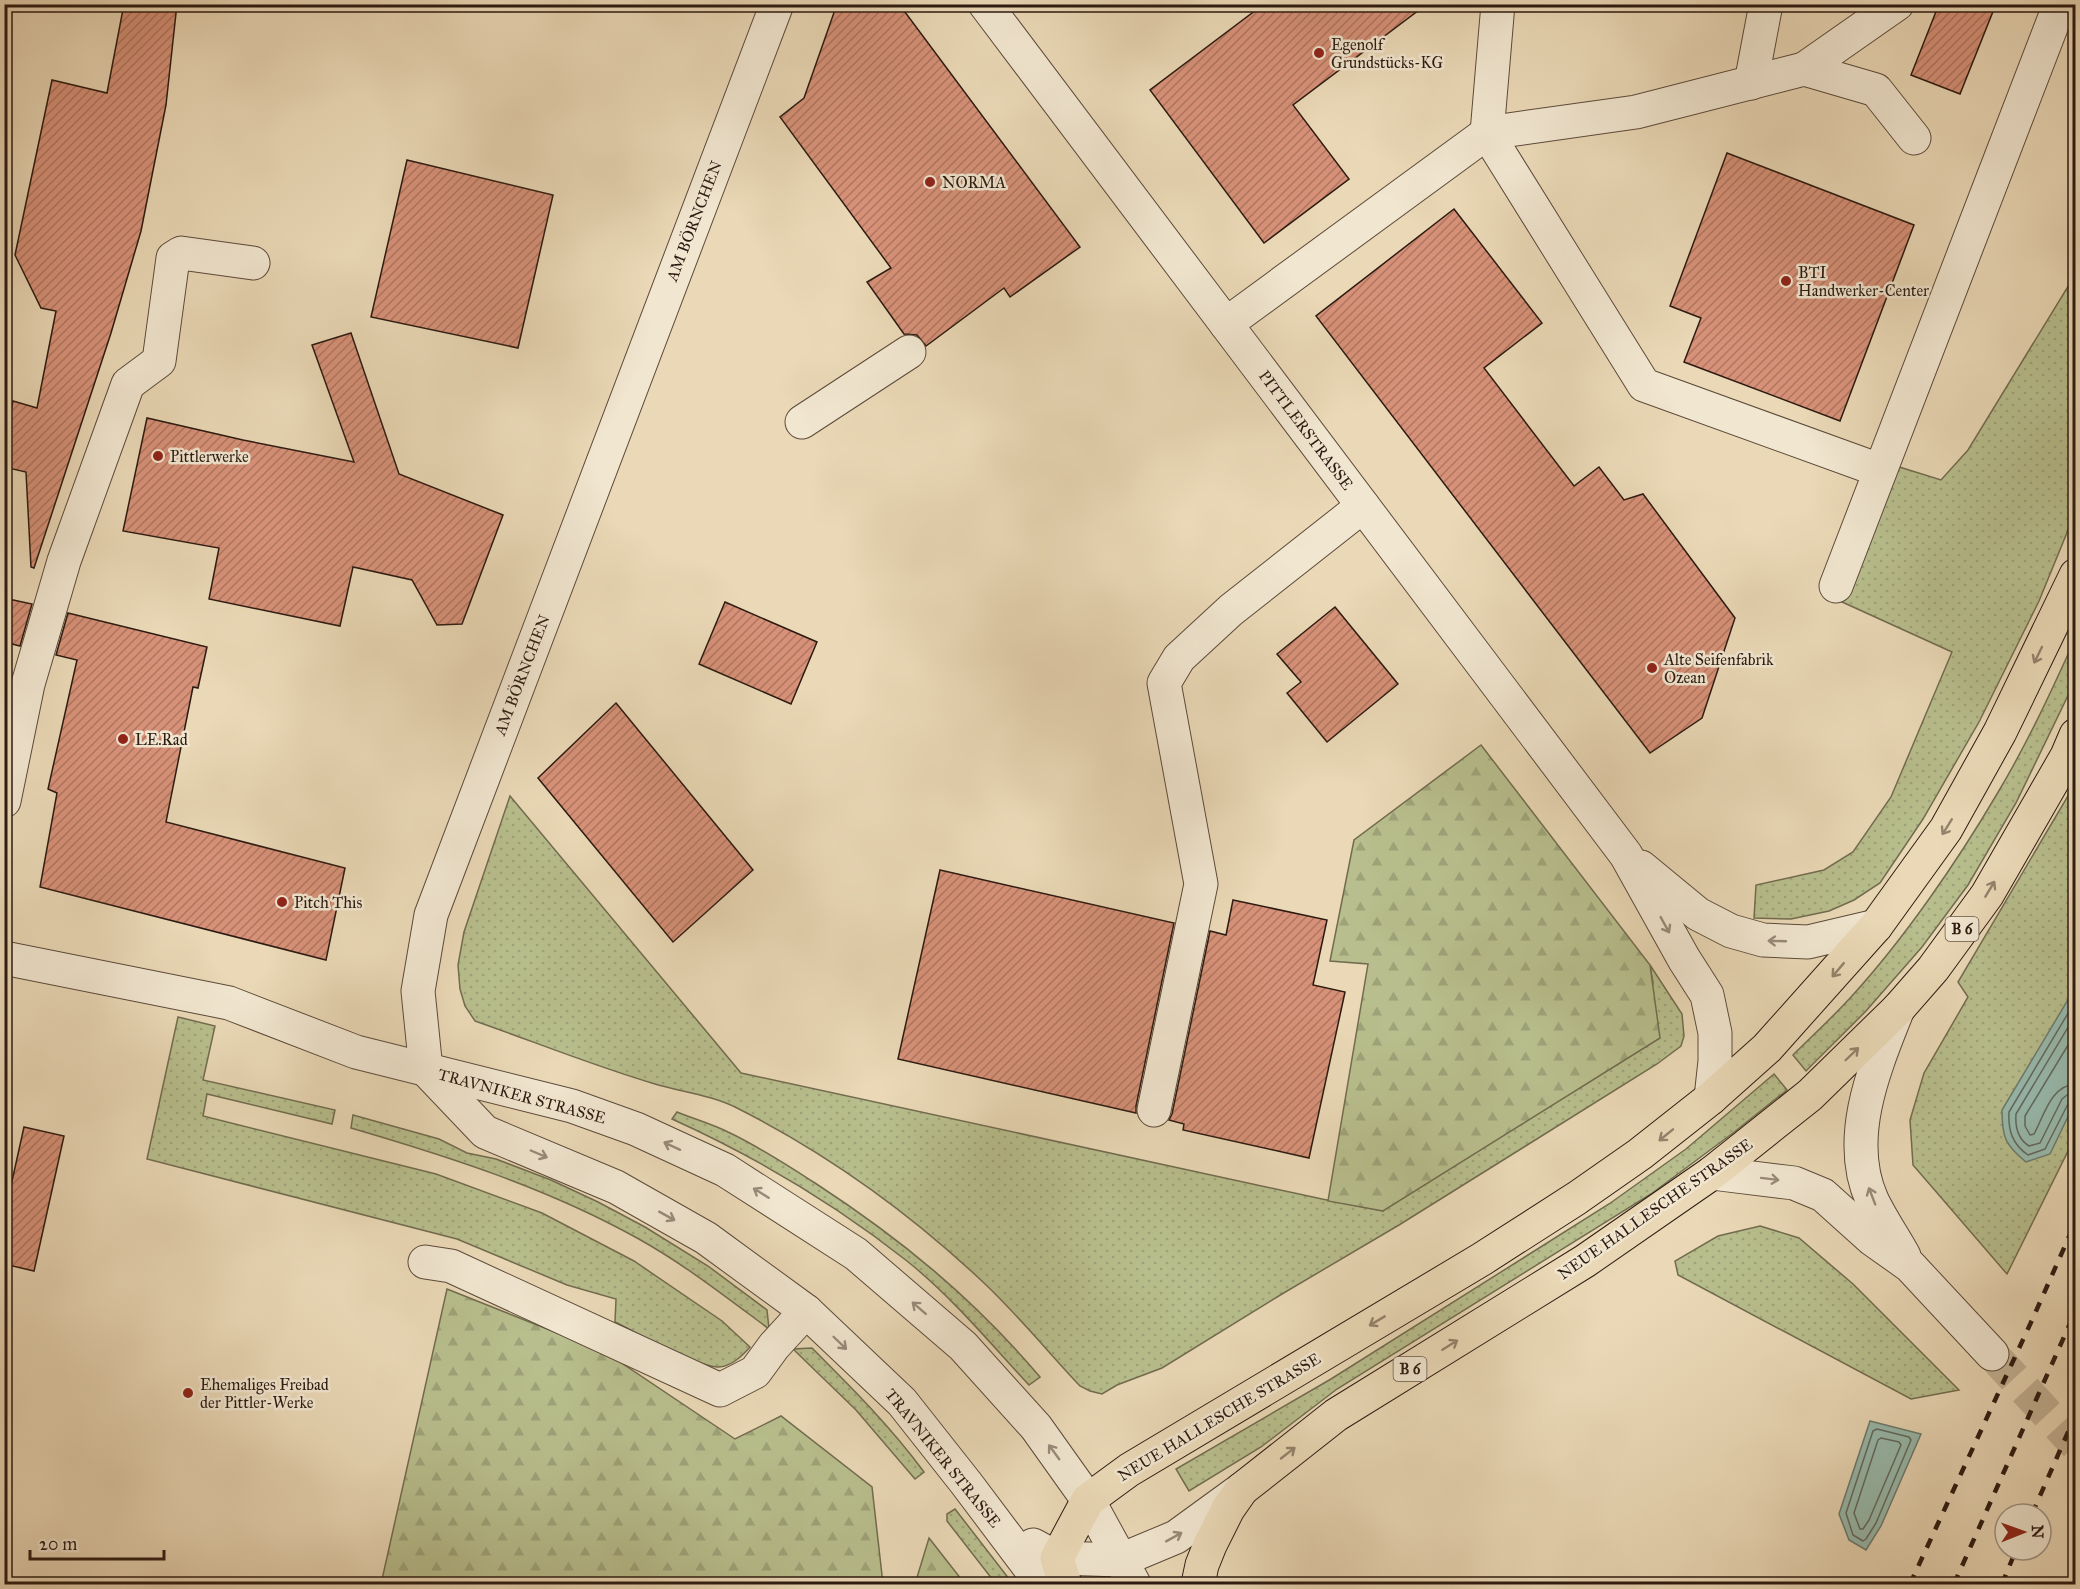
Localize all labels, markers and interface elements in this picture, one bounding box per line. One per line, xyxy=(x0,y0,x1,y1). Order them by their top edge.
place label: Egenolf Grundstücks-KG xyxy=(1331,35,1443,72)
marker: Egenolf Grundstücks-KG xyxy=(1312,46,1326,60)
street label: AM BÖRNCHEN xyxy=(661,157,726,285)
place label: NORMA xyxy=(942,173,1006,192)
marker: NORMA xyxy=(923,175,937,189)
place label: BTI Handwerker-Center xyxy=(1798,263,1929,300)
marker: BTI Handwerker-Center xyxy=(1779,274,1793,288)
street label: PITTLERSTRASSE xyxy=(1255,366,1357,494)
place label: Pittlerwerke xyxy=(170,447,249,466)
marker: Pittlerwerke xyxy=(151,449,165,463)
street label: AM BÖRNCHEN xyxy=(489,611,554,739)
one-way arrow xyxy=(2032,646,2043,664)
place label: Alte Seifenfabrik Ozean xyxy=(1663,650,1774,687)
marker: Alte Seifenfabrik Ozean xyxy=(1645,661,1659,675)
place label: LE.Rad xyxy=(135,730,188,749)
marker: LE.Rad xyxy=(116,732,130,746)
one-way arrow xyxy=(1940,819,1953,836)
one-way arrow xyxy=(1985,880,1997,897)
place label: Pitch This xyxy=(294,893,362,912)
marker: Pitch This xyxy=(275,895,289,909)
one-way arrow xyxy=(1660,915,1671,933)
road number: B 6 xyxy=(1946,917,1978,941)
one-way arrow xyxy=(1767,935,1787,946)
one-way arrow xyxy=(1831,962,1844,978)
one-way arrow xyxy=(1845,1046,1860,1061)
street label: TRAVNIKER STRASSE xyxy=(436,1064,608,1128)
one-way arrow xyxy=(1658,1128,1674,1141)
street label: NEUE HALLESCHE STRASSE xyxy=(1554,1134,1756,1284)
one-way arrow xyxy=(664,1139,682,1151)
one-way arrow xyxy=(529,1149,547,1160)
one-way arrow xyxy=(1760,1174,1779,1185)
one-way arrow xyxy=(753,1187,770,1200)
one-way arrow xyxy=(1865,1187,1876,1206)
one-way arrow xyxy=(658,1210,675,1222)
one-way arrow xyxy=(912,1301,927,1315)
one-way arrow xyxy=(1369,1315,1386,1327)
one-way arrow xyxy=(833,1336,848,1351)
one-way arrow xyxy=(1441,1338,1458,1350)
street label: NEUE HALLESCHE STRASSE xyxy=(1114,1349,1324,1485)
road number: B 6 xyxy=(1394,1357,1426,1381)
place label: Ehemaliges Freibad der Pittler-Werke xyxy=(200,1375,329,1412)
street label: TRAVNIKER STRASSE xyxy=(881,1385,1005,1531)
marker: Ehemaliges Freibad der Pittler-Werke xyxy=(181,1386,195,1400)
one-way arrow xyxy=(1048,1445,1060,1461)
one-way arrow xyxy=(1280,1446,1296,1459)
north arrow xyxy=(1993,1502,2053,1562)
scale bar xyxy=(30,1523,164,1561)
text: N xyxy=(2028,1525,2047,1539)
one-way arrow xyxy=(1165,1531,1182,1543)
text: 20 m xyxy=(39,1533,77,1555)

